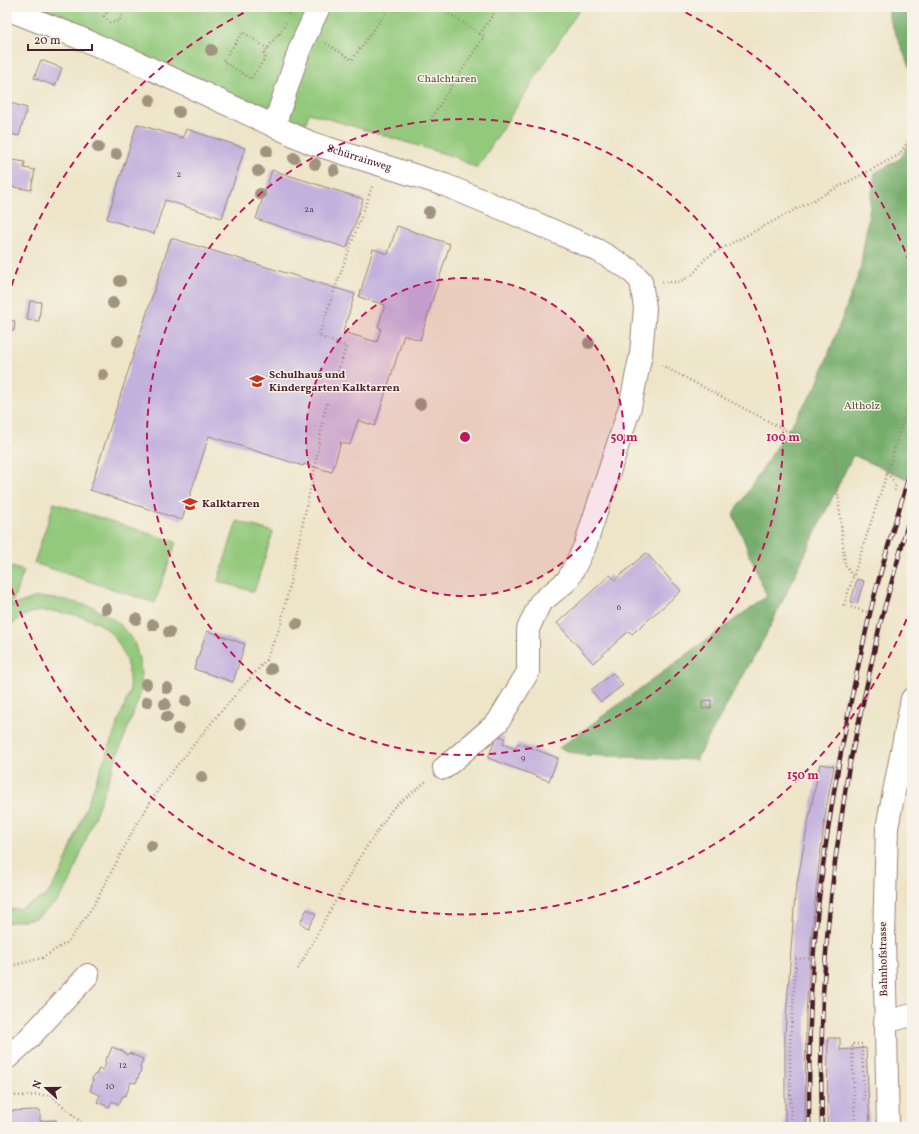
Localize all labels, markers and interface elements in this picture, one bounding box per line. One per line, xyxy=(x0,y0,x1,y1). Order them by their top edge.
scale bar xyxy=(28,26,92,52)
text: 20 m xyxy=(34,33,61,49)
park label: Chalchtaren xyxy=(417,72,477,87)
street label: Schürrainweg xyxy=(325,141,394,175)
house number: 2 xyxy=(177,168,182,181)
house number: 2a xyxy=(304,203,314,216)
place label: Schulhaus und Kindergarten Kalktarren xyxy=(269,368,400,396)
school or university icon: Schulhaus und Kindergarten Kalktarren xyxy=(248,372,266,390)
park label: Altholz xyxy=(844,399,880,414)
centre of rings xyxy=(458,430,472,444)
text: 50 m xyxy=(610,430,638,446)
text: 100 m xyxy=(766,430,800,446)
school or university icon: Kalktarren xyxy=(181,495,199,513)
place label: Kalktarren xyxy=(202,497,260,512)
house number: 6 xyxy=(617,601,622,614)
house number: 9 xyxy=(521,752,526,765)
text: 150 m xyxy=(787,768,819,784)
street label: Bahnhofstrasse xyxy=(876,921,892,997)
house number: 12 xyxy=(119,1059,127,1072)
north arrow xyxy=(26,1068,66,1108)
text: N xyxy=(30,1079,46,1091)
house number: 10 xyxy=(106,1080,115,1093)

